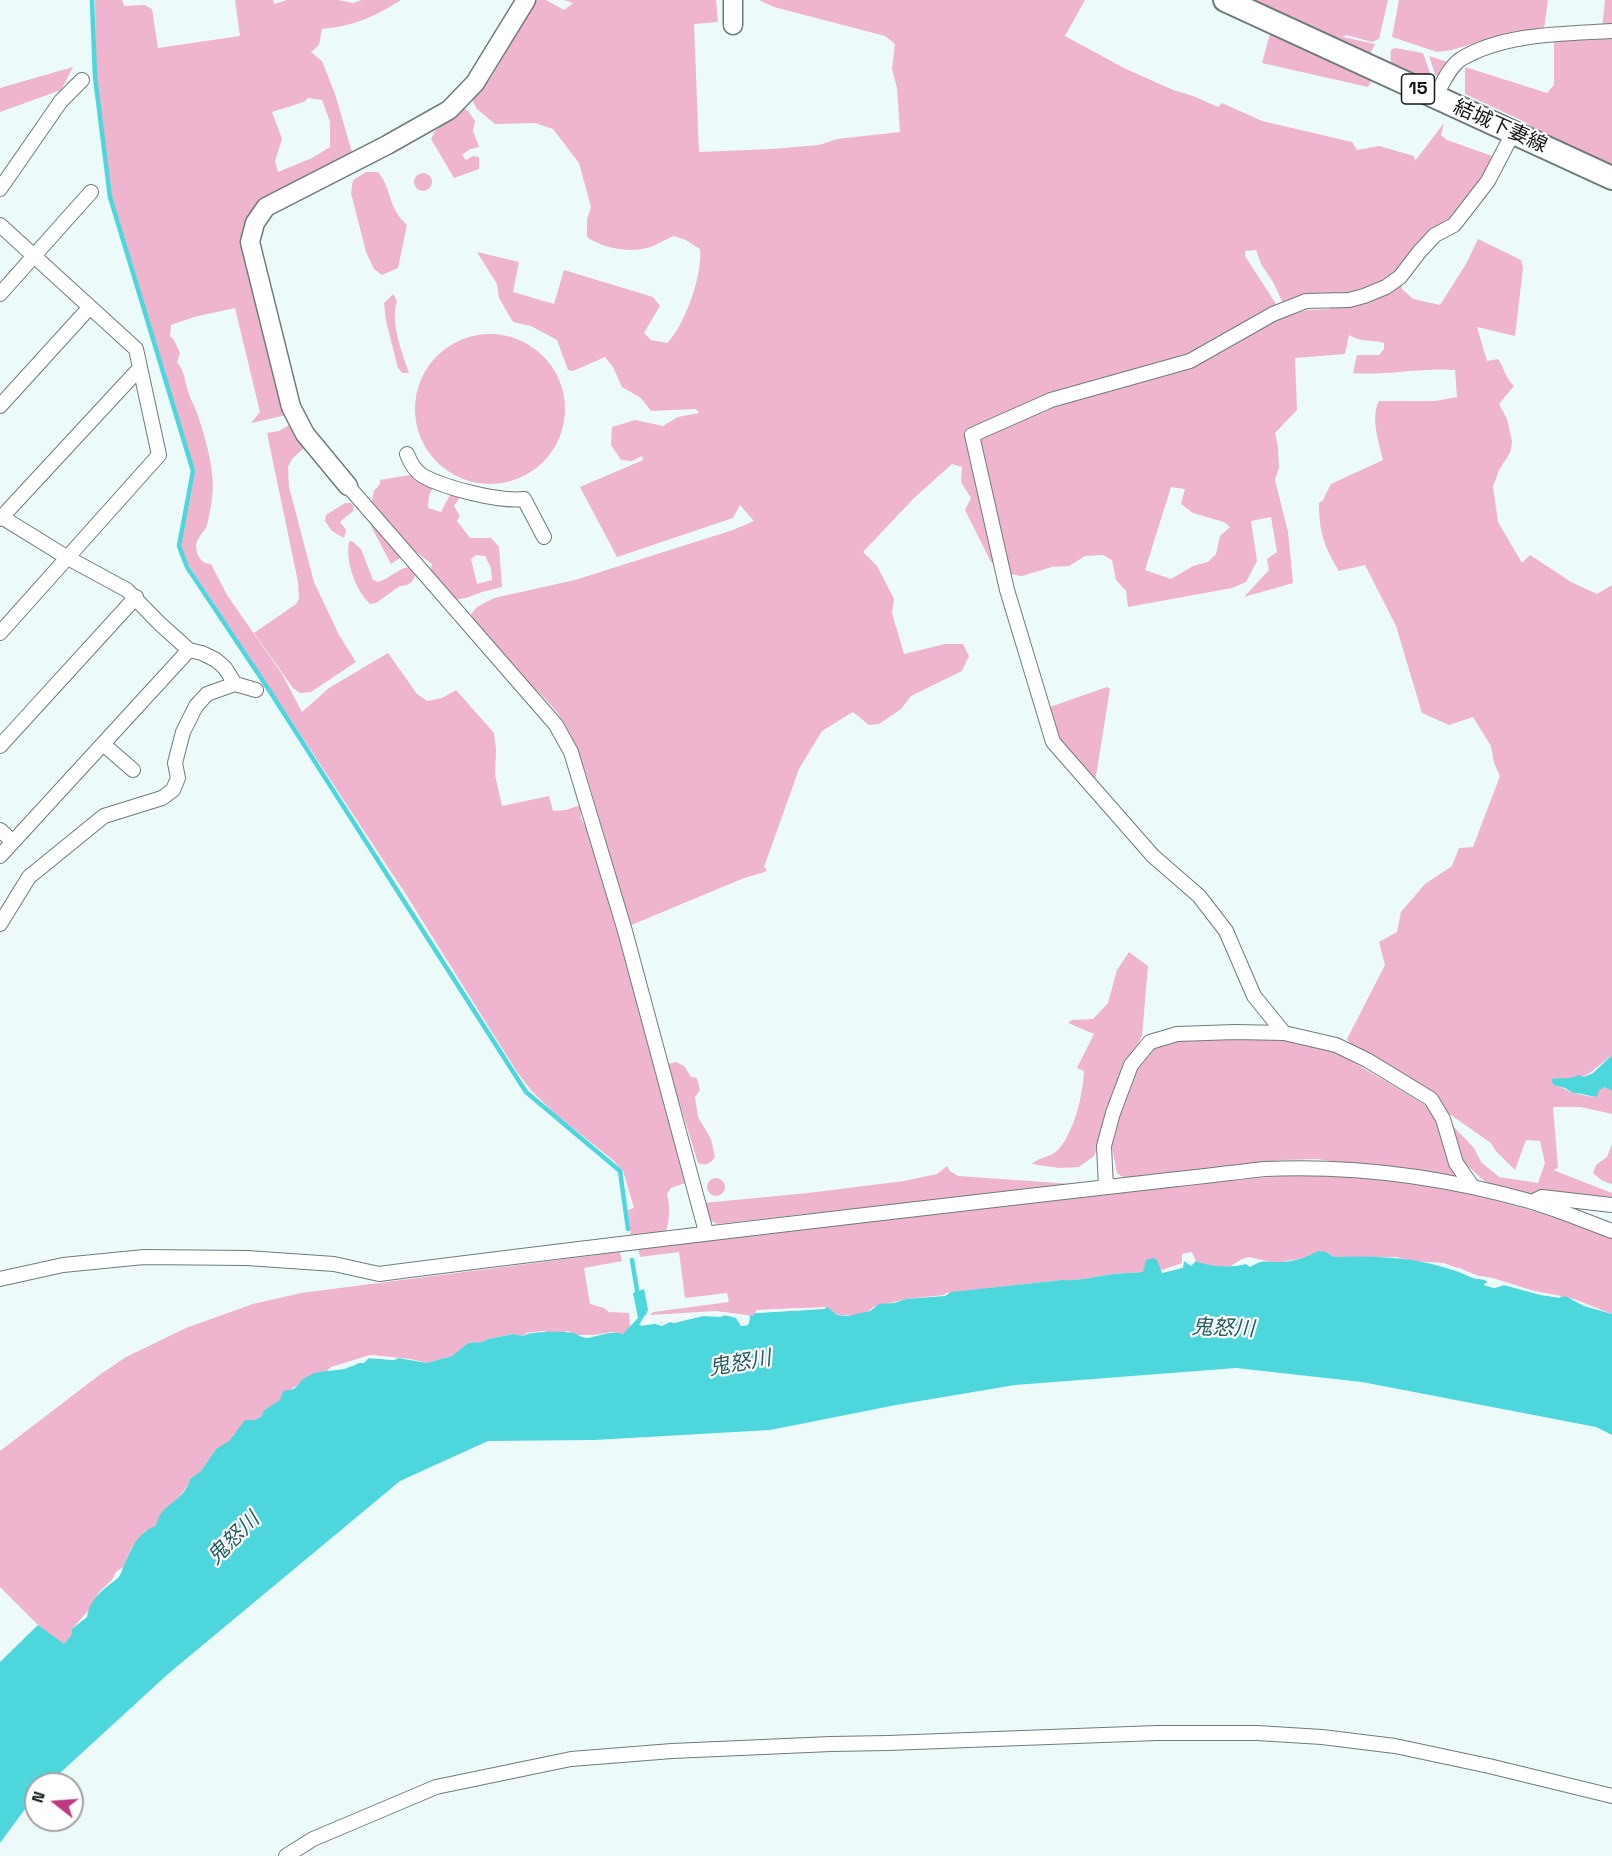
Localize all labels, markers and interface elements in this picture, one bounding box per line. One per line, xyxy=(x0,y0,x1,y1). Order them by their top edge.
road number: 15 xyxy=(1402,74,1434,104)
street label: 結城下妻線 xyxy=(1449,96,1551,158)
water label: 鬼怒川 xyxy=(1191,1315,1255,1343)
water label: 鬼怒川 xyxy=(707,1346,773,1382)
water label: 鬼怒川 xyxy=(203,1508,265,1570)
north arrow xyxy=(24,1772,84,1832)
text: N xyxy=(27,1789,50,1805)

